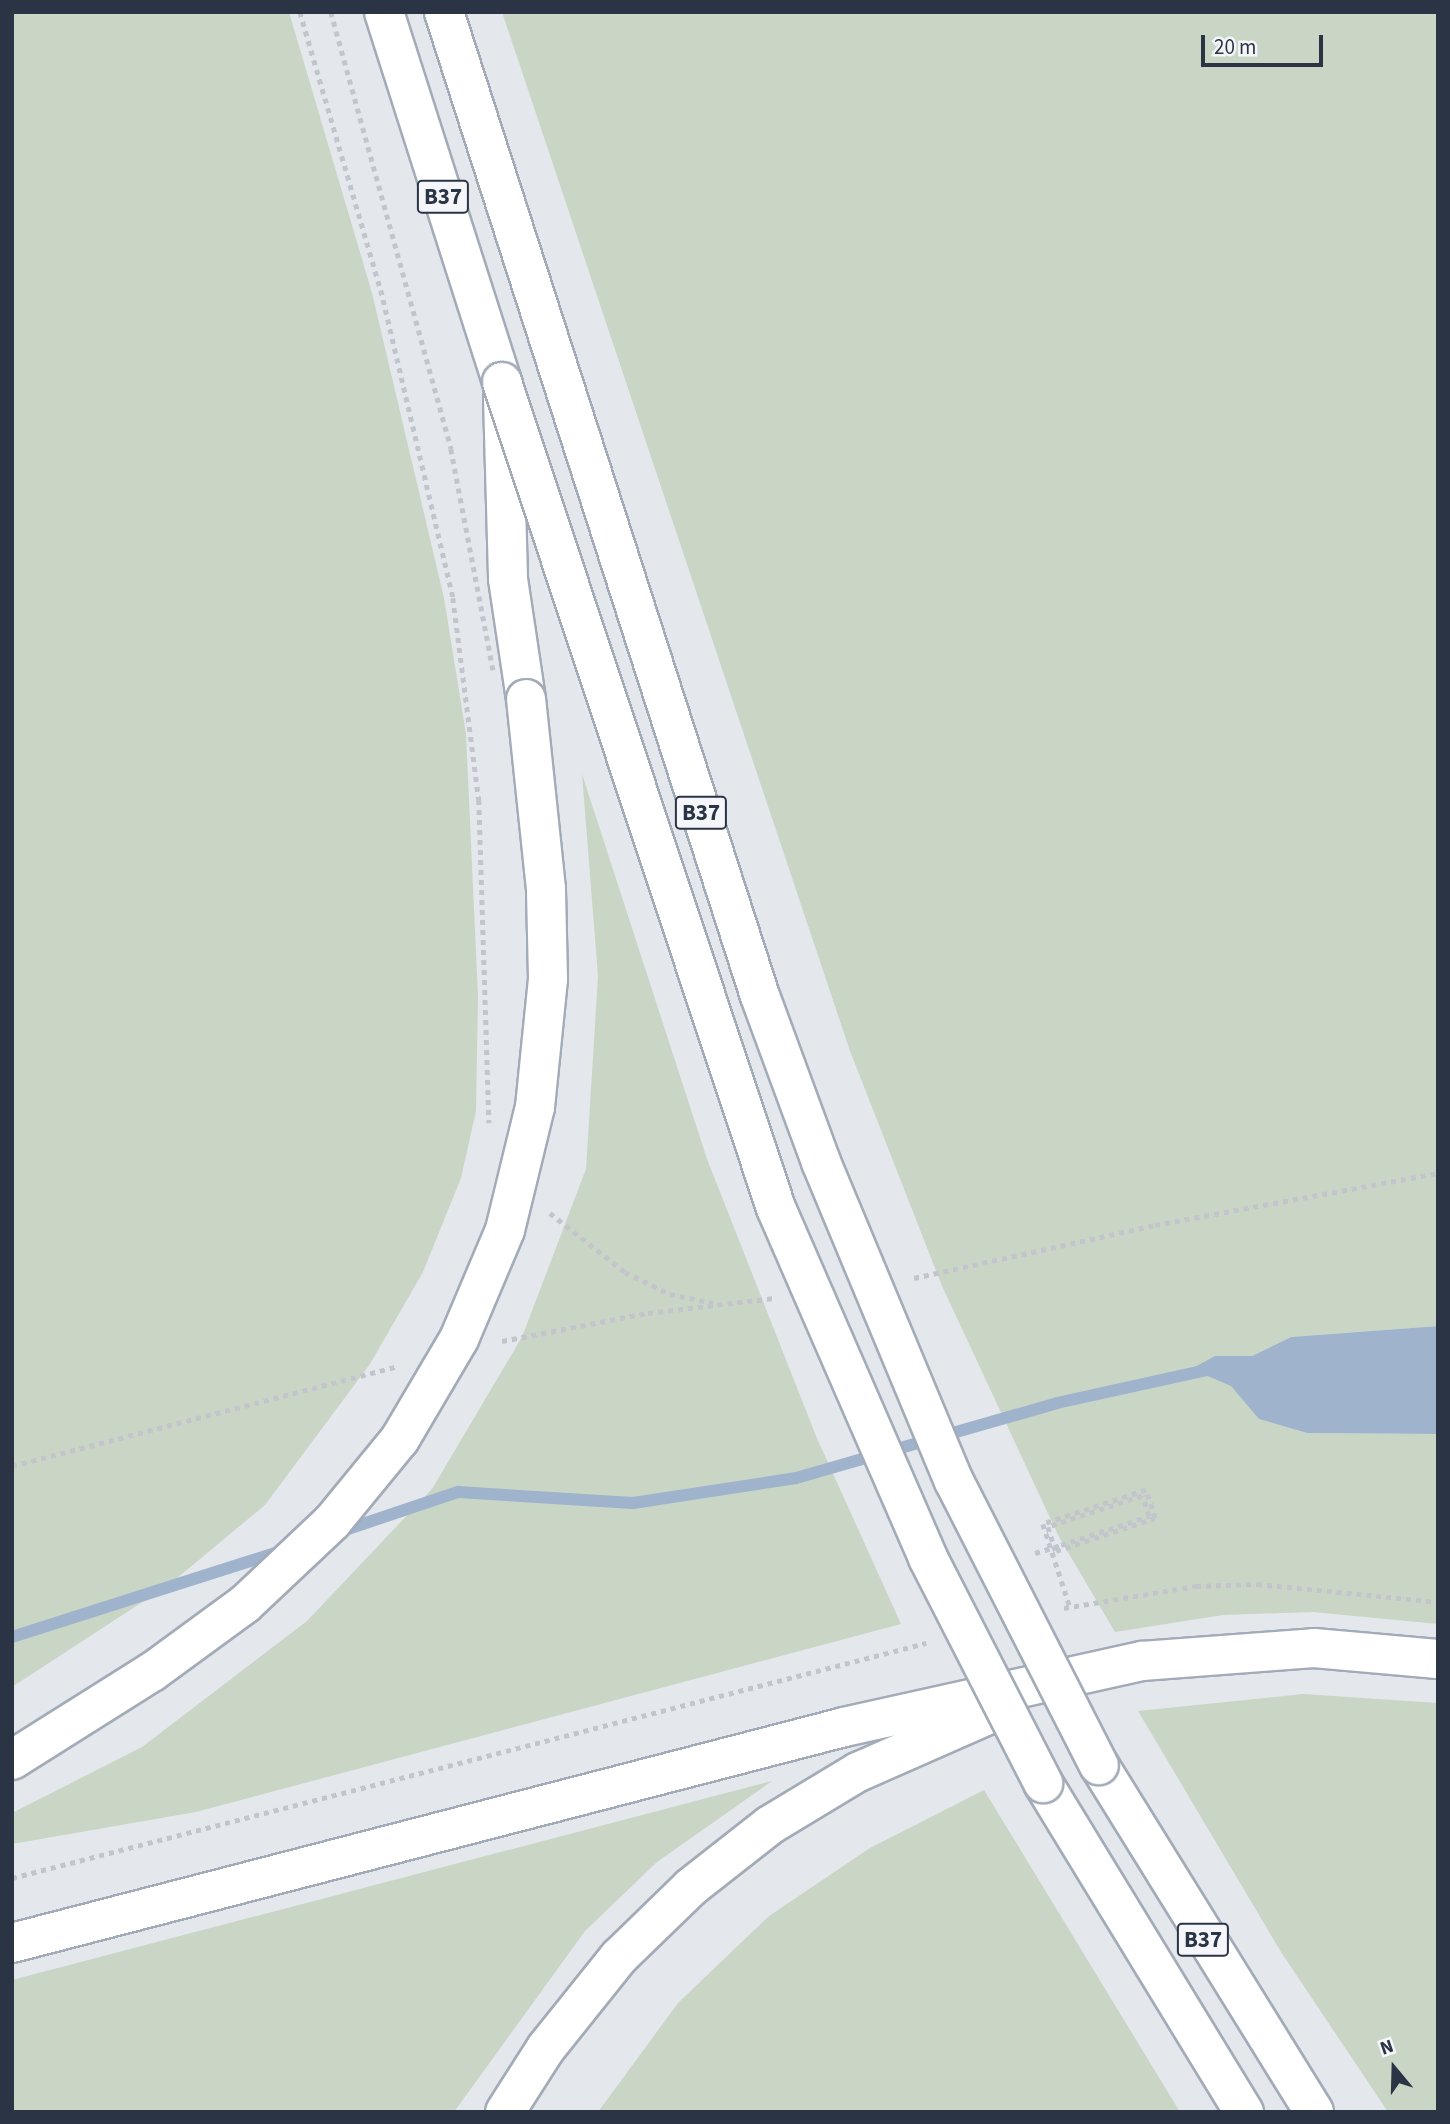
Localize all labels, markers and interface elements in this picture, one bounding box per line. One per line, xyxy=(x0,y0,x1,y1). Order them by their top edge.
scale bar xyxy=(1205,21,1328,65)
text: 20 m xyxy=(1214,32,1256,62)
road number: B37 xyxy=(417,178,469,216)
road number: B37 xyxy=(675,793,727,832)
road number: B37 xyxy=(1177,1921,1229,1960)
north arrow xyxy=(1359,2033,1429,2103)
text: N xyxy=(1377,2033,1397,2062)

